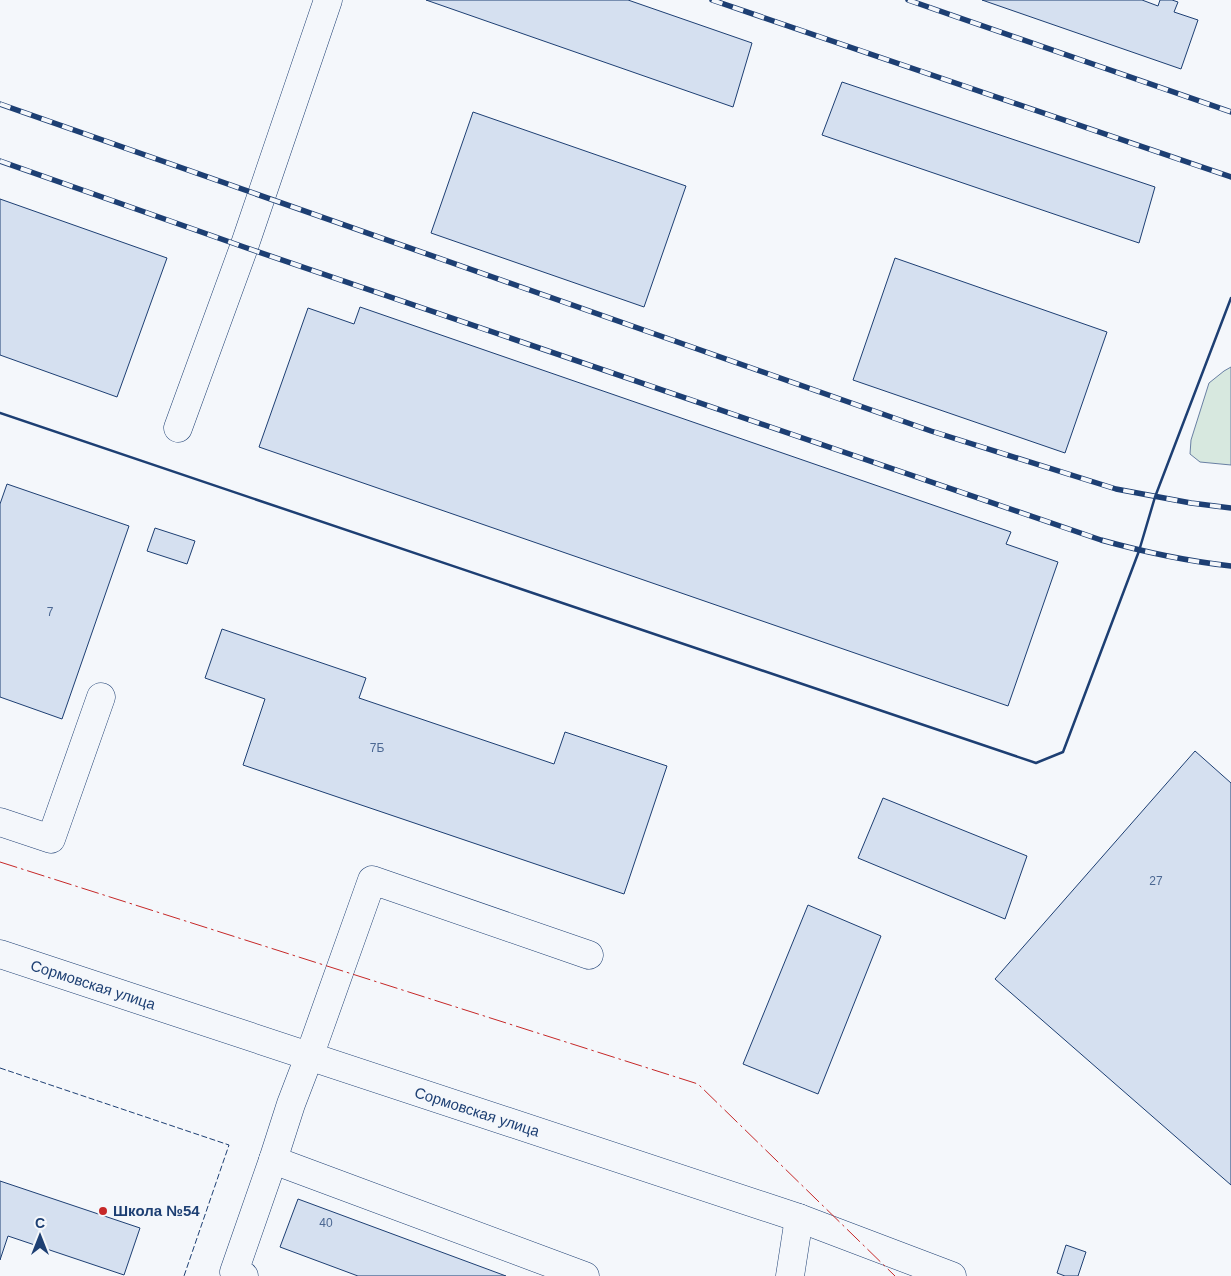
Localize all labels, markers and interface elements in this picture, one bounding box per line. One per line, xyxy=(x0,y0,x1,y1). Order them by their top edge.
house number: 7 xyxy=(47,605,54,619)
house number: 7Б xyxy=(370,741,384,755)
house number: 27 xyxy=(1149,874,1163,888)
street label: Сормовская улица xyxy=(29,956,158,1013)
street label: Сормовская улица xyxy=(413,1083,542,1140)
place label: Школа №54 xyxy=(113,1202,200,1219)
marker: Школа №54 xyxy=(97,1205,109,1217)
north arrow xyxy=(15,1211,65,1261)
text: С xyxy=(35,1215,45,1231)
house number: 40 xyxy=(319,1216,333,1230)

